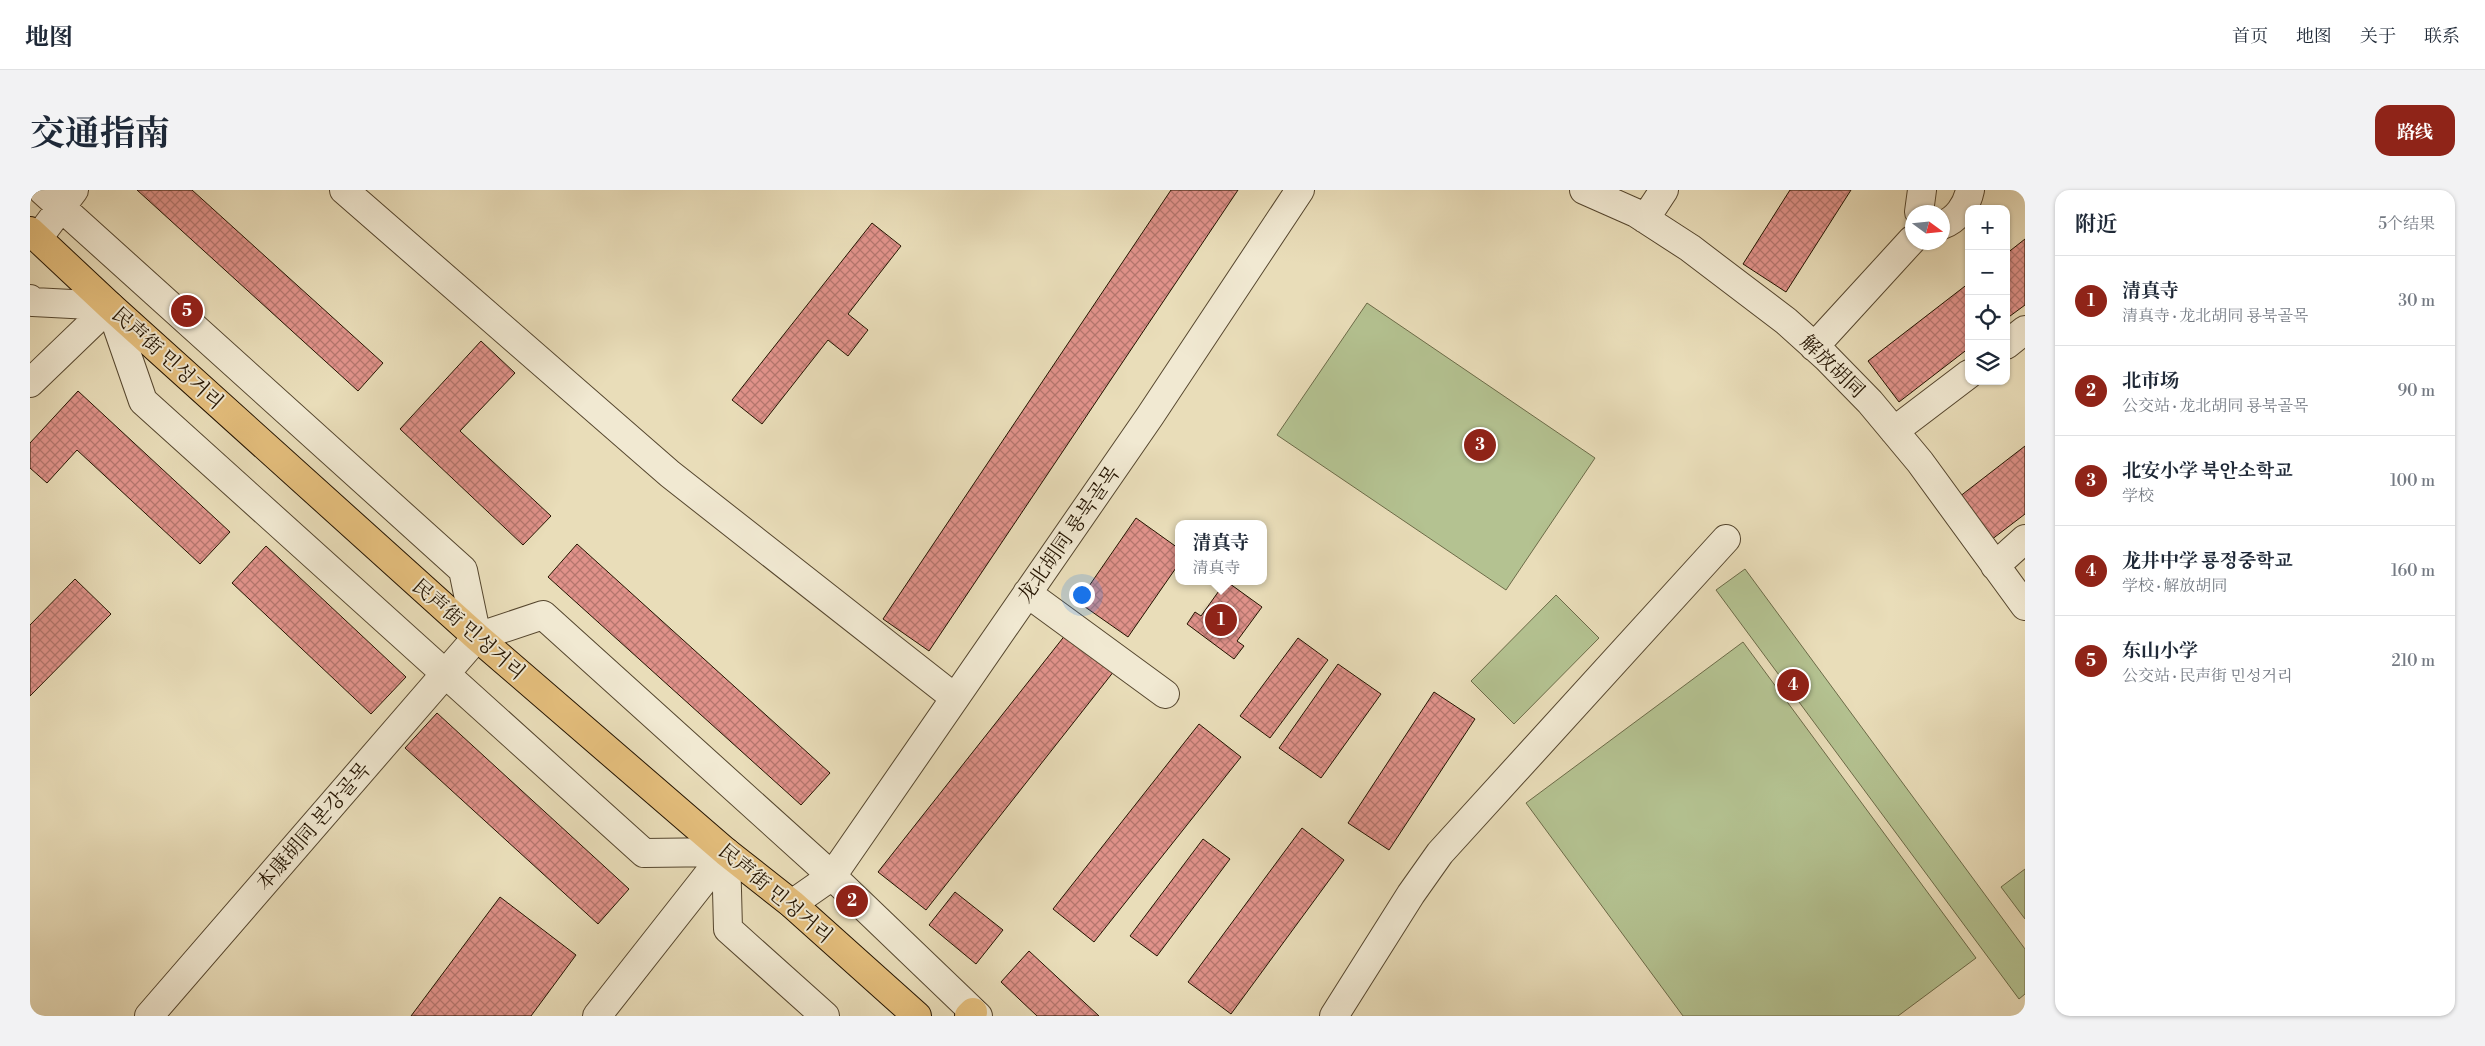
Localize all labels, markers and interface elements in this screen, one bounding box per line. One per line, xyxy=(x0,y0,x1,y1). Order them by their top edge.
text: 地图 xyxy=(25,23,73,53)
text: 首页 xyxy=(2232,25,2268,48)
text: 地图 xyxy=(2296,25,2332,48)
text: 关于 xyxy=(2360,25,2396,48)
text: 联系 xyxy=(2424,25,2460,48)
button: 路线 xyxy=(2375,105,2455,156)
text: 交通指南 xyxy=(30,113,170,156)
north arrow xyxy=(1905,205,1950,250)
map controls xyxy=(1965,205,2010,385)
button: + xyxy=(1965,205,2010,250)
text: 附近 xyxy=(2075,212,2117,238)
text: 5个结果 xyxy=(2378,214,2435,234)
button: − xyxy=(1965,250,2010,295)
text: 清真寺 xyxy=(2122,279,2179,303)
text: 1 xyxy=(2087,291,2095,311)
text: 30 m xyxy=(2398,291,2435,311)
pin: 5 xyxy=(171,292,203,330)
button: locate xyxy=(1965,295,2010,340)
street label: 民声街 민성거리 xyxy=(106,303,228,416)
text: 清真寺 · 龙北胡同 룡북골목 xyxy=(2122,306,2308,326)
street label: 解放胡同 xyxy=(1795,330,1869,404)
button: layers xyxy=(1965,340,2010,385)
text: 北市场 xyxy=(2122,369,2179,393)
text: 2 xyxy=(2086,381,2096,401)
text: 90 m xyxy=(2397,381,2435,401)
text: 公交站 · 龙北胡同 룡북골목 xyxy=(2122,396,2308,416)
pin: 3 xyxy=(1464,426,1496,464)
text: 北安小学 북안소학교 xyxy=(2122,459,2293,483)
street label: 龙北胡同 룡북골목 xyxy=(1013,462,1126,608)
text: 3 xyxy=(2086,471,2096,491)
text: 100 m xyxy=(2390,471,2435,491)
text: 学校 xyxy=(2122,486,2154,506)
popup xyxy=(1175,520,1267,585)
text: 清真寺 xyxy=(1192,531,1250,555)
text: 龙井中学 룡정중학교 xyxy=(2122,549,2293,573)
text: 清真寺 xyxy=(1192,558,1241,578)
text: 4 xyxy=(2086,561,2096,581)
text: 160 m xyxy=(2391,561,2435,581)
street label: 民声街 민성거리 xyxy=(406,574,530,686)
text: 学校 · 解放胡同 xyxy=(2122,576,2227,596)
your location xyxy=(1069,582,1095,608)
pin: 1 xyxy=(1205,601,1237,639)
text: 东山小学 xyxy=(2122,639,2198,663)
text: 5 xyxy=(2086,651,2096,671)
text: 210 m xyxy=(2391,651,2435,671)
pin: 4 xyxy=(1777,666,1809,704)
text: 公交站 · 民声街 민성거리 xyxy=(2122,666,2292,686)
street label: 本康胡同 본강골목 xyxy=(252,758,377,896)
street label: 民声街 민성거리 xyxy=(713,839,837,949)
pin: 2 xyxy=(836,882,868,920)

